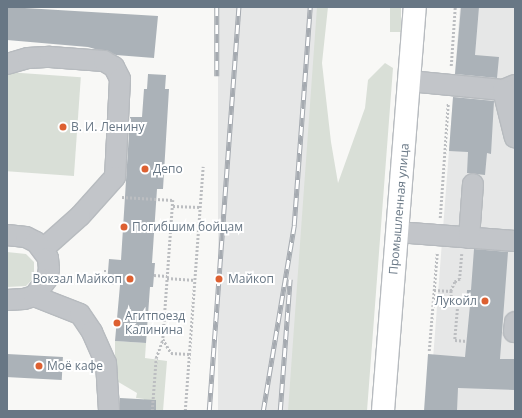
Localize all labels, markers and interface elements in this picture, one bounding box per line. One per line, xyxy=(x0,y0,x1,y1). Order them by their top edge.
place label: В. И. Ленину xyxy=(71,120,144,134)
marker: В. И. Ленину xyxy=(58,122,68,132)
street label: Промышленная улица xyxy=(386,143,412,275)
place label: Депо xyxy=(153,162,183,176)
marker: Депо xyxy=(140,164,150,174)
place label: Погибшим бойцам xyxy=(132,220,243,234)
marker: Погибшим бойцам xyxy=(119,222,129,232)
place label: Вокзал Майкоп xyxy=(32,272,122,286)
place label: Майкоп xyxy=(228,272,274,286)
marker: Майкоп xyxy=(213,273,225,285)
marker: Вокзал Майкоп xyxy=(125,274,135,284)
place label: Лукойл xyxy=(435,294,477,308)
marker: Лукойл xyxy=(480,296,490,306)
place label: Агитпоезд Калинина xyxy=(125,309,185,337)
marker: Агитпоезд Калинина xyxy=(112,318,122,328)
place label: Моё кафе xyxy=(47,359,103,373)
marker: Моё кафе xyxy=(34,361,44,371)

